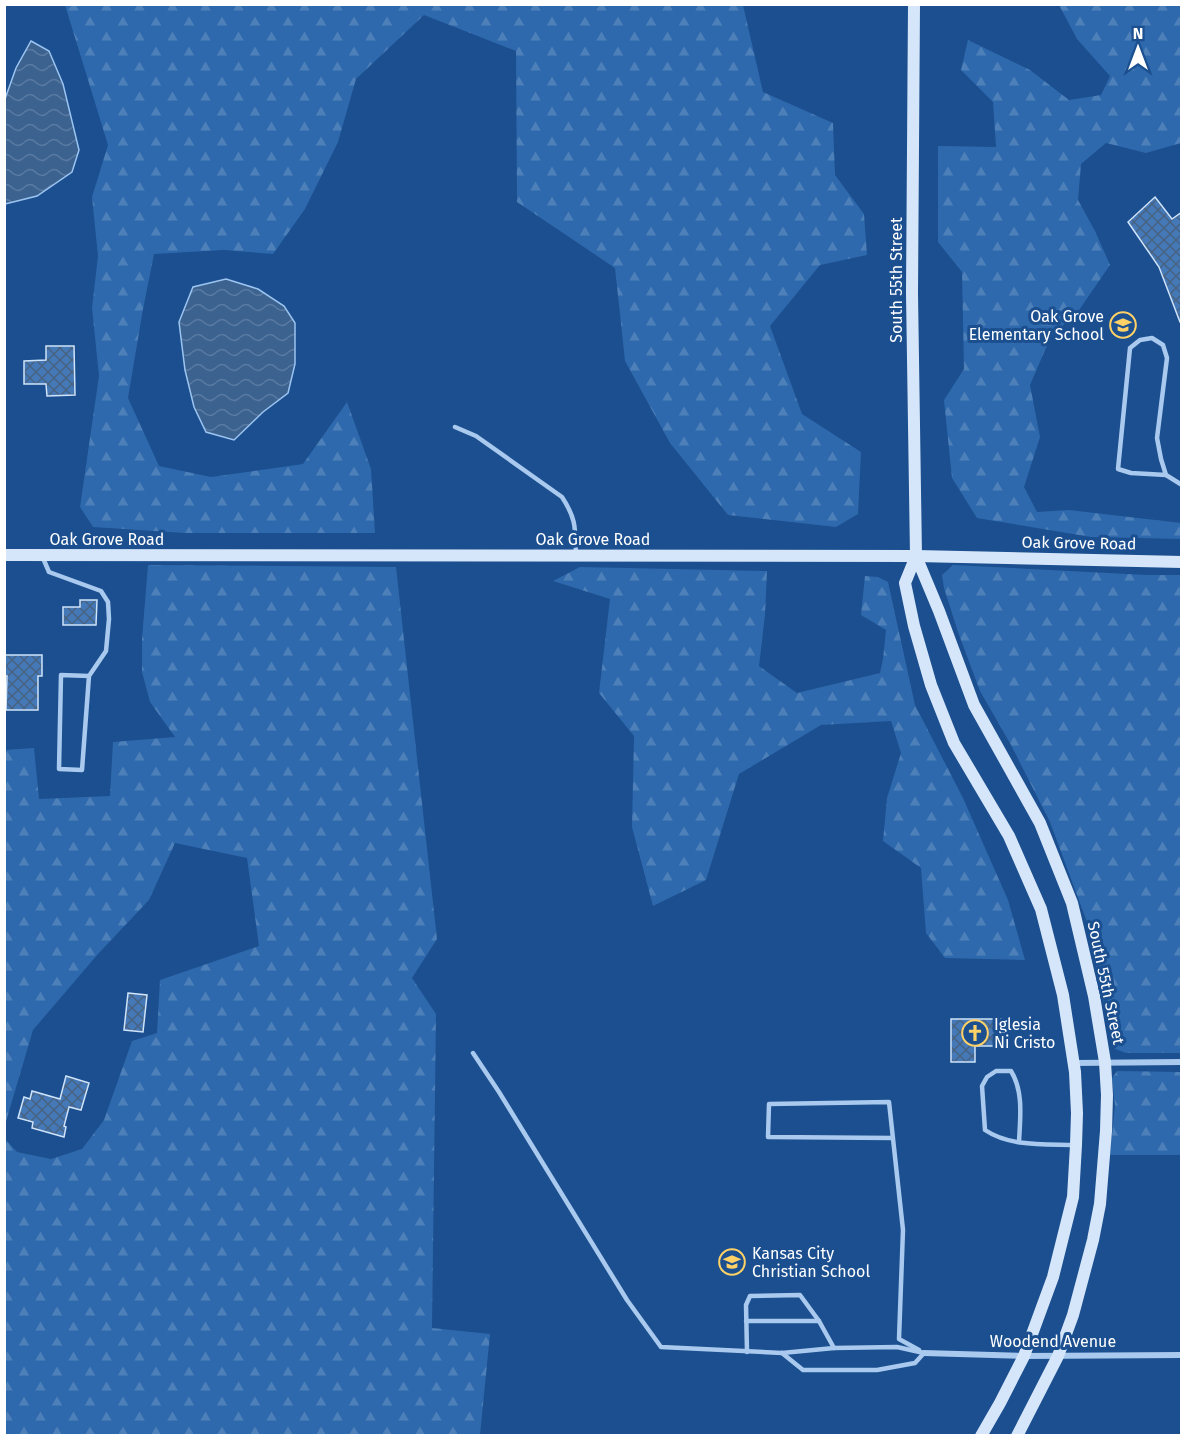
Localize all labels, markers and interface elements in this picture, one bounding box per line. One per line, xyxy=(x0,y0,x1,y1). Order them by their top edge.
north arrow xyxy=(1108,18,1168,78)
text: N xyxy=(1133,24,1143,43)
street label: South 55th Street xyxy=(887,217,906,343)
place label: Oak Grove Elementary School xyxy=(969,307,1104,344)
school or university icon: Oak Grove Elementary School xyxy=(1108,310,1138,340)
street label: Oak Grove Road xyxy=(50,530,164,549)
street label: Oak Grove Road xyxy=(536,530,650,549)
street label: Oak Grove Road xyxy=(1021,532,1137,554)
street label: South 55th Street xyxy=(1084,920,1128,1047)
place label: Iglesia Ni Cristo xyxy=(994,1015,1055,1052)
church icon: Iglesia Ni Cristo xyxy=(960,1018,990,1048)
place label: Kansas City Christian School xyxy=(752,1244,870,1281)
school or university icon: Kansas City Christian School xyxy=(717,1247,747,1277)
street label: Woodend Avenue xyxy=(990,1332,1116,1351)

